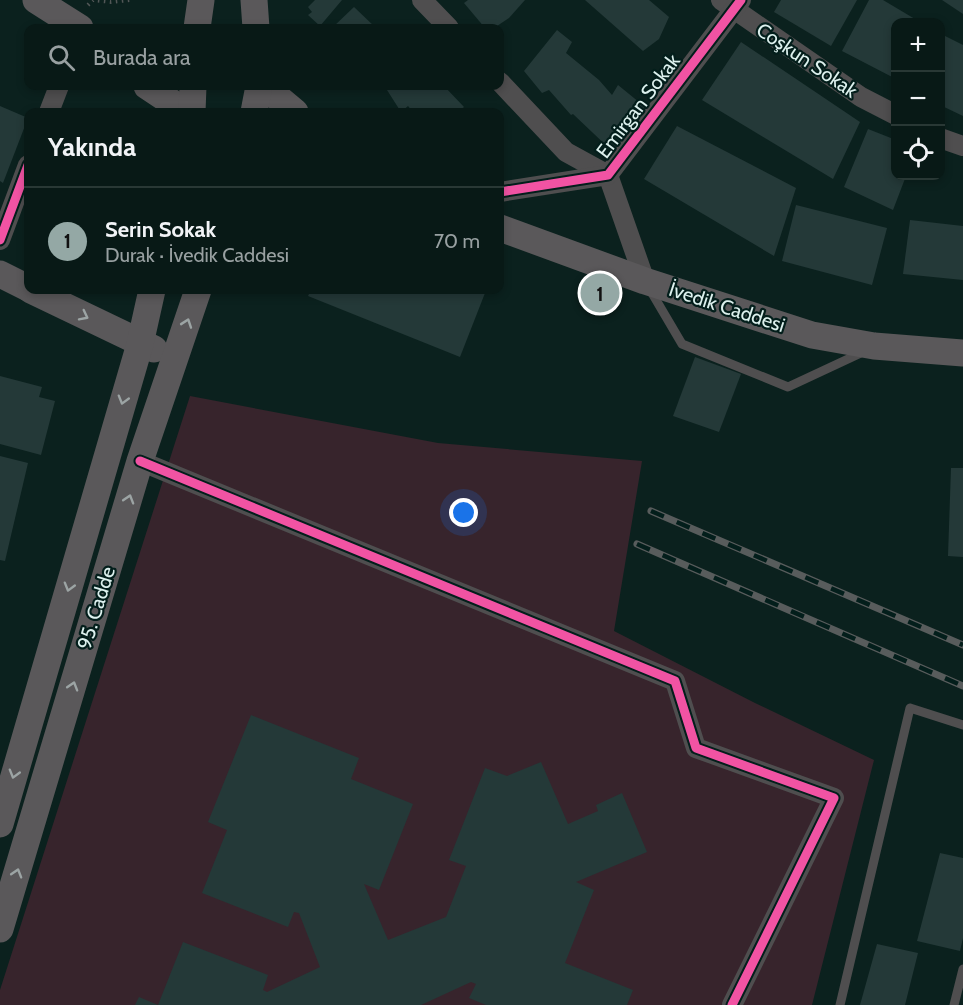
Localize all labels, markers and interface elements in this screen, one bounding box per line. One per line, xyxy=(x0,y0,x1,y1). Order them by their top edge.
street label: Coşkun Sokak xyxy=(752,17,862,103)
map controls xyxy=(891,18,945,180)
button: + xyxy=(891,18,945,72)
search box xyxy=(24,24,504,90)
icon: search xyxy=(45,41,78,74)
text: Burada ara xyxy=(93,44,191,71)
street label: Emirgan Sokak xyxy=(591,49,685,163)
button: − xyxy=(891,72,945,126)
button: locate xyxy=(891,126,945,180)
text: Yakında xyxy=(48,131,136,163)
text: Serin Sokak xyxy=(105,216,216,243)
text: 1 xyxy=(64,229,71,253)
text: 70 m xyxy=(434,229,480,253)
text: Durak · İvedik Caddesi xyxy=(105,243,289,267)
pin: 1 xyxy=(580,270,620,316)
street label: İvedik Caddesi xyxy=(666,277,788,337)
one-way arrow xyxy=(77,308,88,320)
one-way arrow xyxy=(179,318,192,329)
one-way arrow xyxy=(118,394,130,405)
one-way arrow xyxy=(122,494,134,505)
your location xyxy=(449,498,478,527)
street label: 95. Cadde xyxy=(72,564,120,652)
one-way arrow xyxy=(64,581,76,592)
one-way arrow xyxy=(66,681,78,692)
one-way arrow xyxy=(9,769,21,779)
one-way arrow xyxy=(10,868,22,879)

